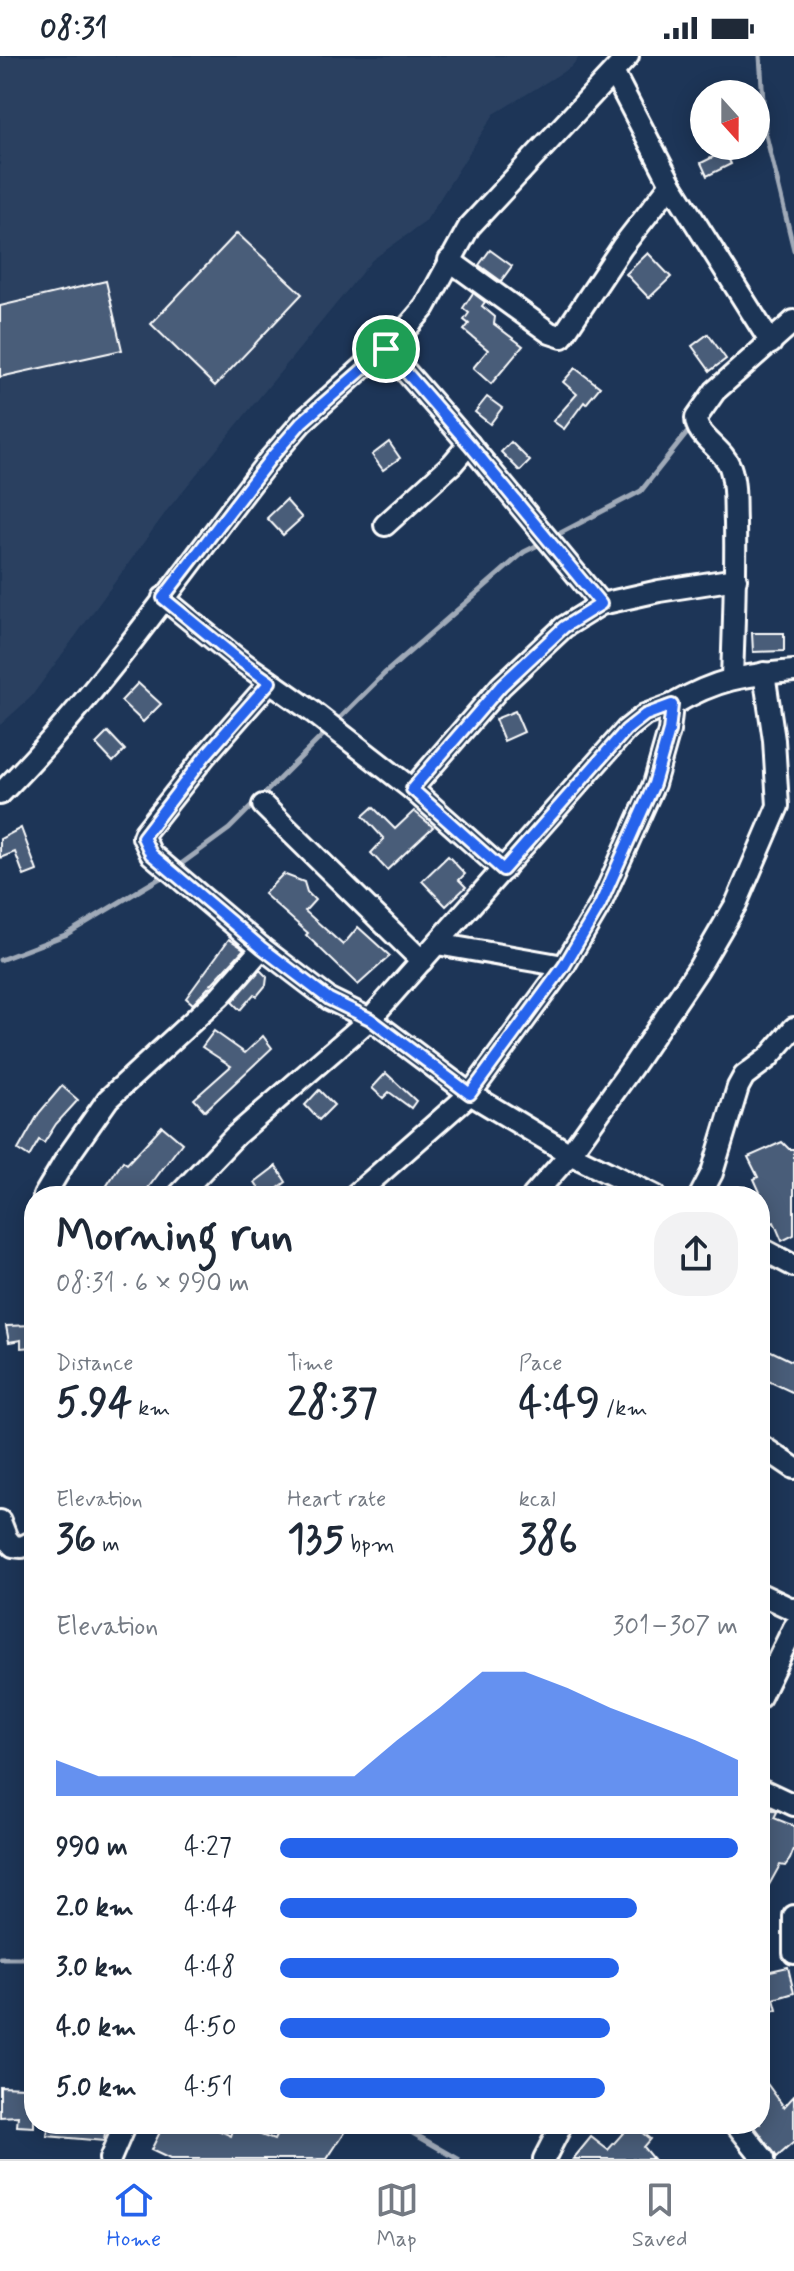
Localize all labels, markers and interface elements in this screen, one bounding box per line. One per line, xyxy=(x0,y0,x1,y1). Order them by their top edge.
text: 08:31 xyxy=(40,9,108,48)
north arrow xyxy=(690,80,770,160)
map controls xyxy=(690,80,770,160)
pin xyxy=(352,315,420,383)
icon: arrive xyxy=(364,327,408,371)
text: Morning run xyxy=(56,1208,293,1266)
button: share xyxy=(654,1212,738,1296)
text: 08:31 · 6 × 990 m xyxy=(56,1267,250,1301)
text: Distance xyxy=(56,1350,133,1378)
text: Time xyxy=(287,1350,333,1378)
text: Pace xyxy=(519,1350,562,1378)
text: 5.94 xyxy=(56,1378,132,1430)
text: 28:37 xyxy=(287,1378,378,1430)
text: 4:49 xyxy=(519,1378,600,1430)
text: km xyxy=(132,1395,170,1423)
text: /km xyxy=(600,1395,647,1423)
text: Elevation xyxy=(56,1486,143,1514)
text: Heart rate xyxy=(287,1486,386,1514)
text: kcal xyxy=(519,1486,556,1514)
text: 36 xyxy=(56,1514,96,1566)
text: 135 xyxy=(287,1514,344,1566)
text: 386 xyxy=(519,1514,578,1566)
text: m xyxy=(96,1531,120,1559)
text: bpm xyxy=(344,1531,395,1559)
text: Elevation xyxy=(56,1610,158,1644)
text: 301–307 m xyxy=(612,1610,738,1644)
text: 990 m xyxy=(56,1831,128,1865)
text: 4:27 xyxy=(184,1831,232,1865)
text: 2.0 km xyxy=(56,1891,134,1925)
text: 4:44 xyxy=(184,1891,237,1925)
text: 3.0 km xyxy=(56,1951,133,1985)
text: 4:48 xyxy=(184,1951,235,1985)
text: 4.0 km xyxy=(56,2011,136,2045)
text: 4:50 xyxy=(184,2011,237,2045)
text: 5.0 km xyxy=(56,2071,137,2105)
text: 4:51 xyxy=(184,2071,233,2105)
tab: Home xyxy=(107,2178,161,2254)
tab: Map xyxy=(375,2178,419,2254)
tab: Saved xyxy=(632,2178,687,2254)

